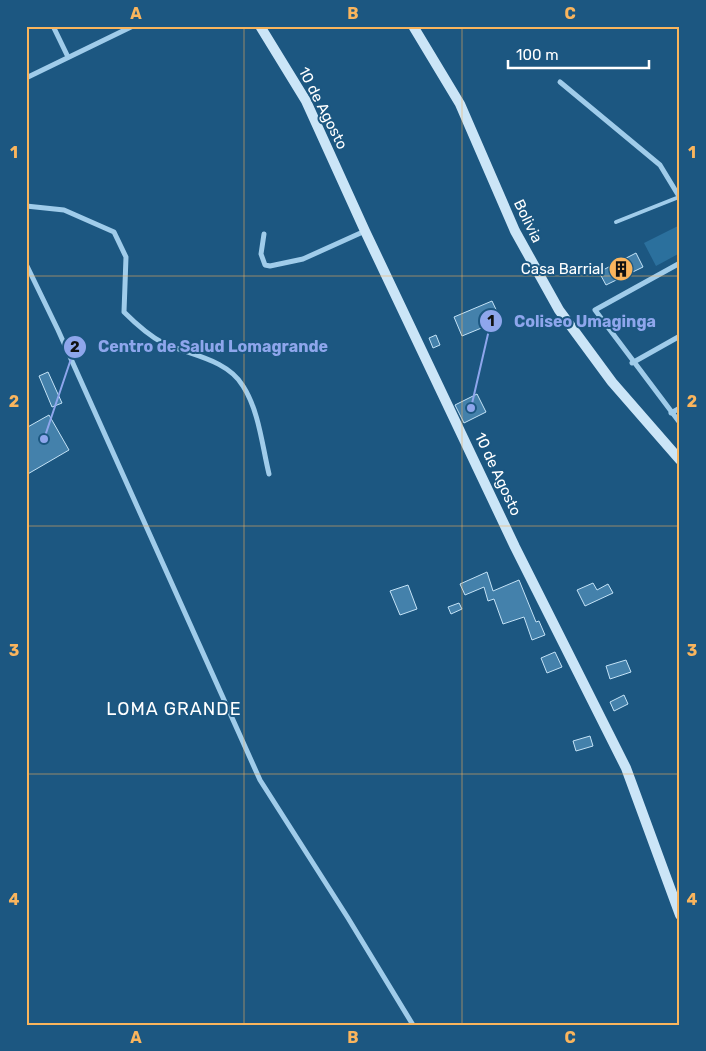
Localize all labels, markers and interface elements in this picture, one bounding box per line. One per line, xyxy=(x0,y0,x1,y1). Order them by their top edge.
text: A xyxy=(130,4,142,23)
text: B xyxy=(347,4,359,23)
text: C xyxy=(564,4,576,23)
scale bar xyxy=(508,38,650,70)
text: 100 m xyxy=(516,46,558,64)
street label: 10 de Agosto xyxy=(295,64,351,152)
text: 1 xyxy=(10,143,18,162)
text: 1 xyxy=(688,143,696,162)
street label: Bolivia xyxy=(510,196,546,246)
building icon: Casa Barrial xyxy=(608,256,634,282)
place label: Casa Barrial xyxy=(521,260,604,278)
callout: Coliseo Umaginga xyxy=(479,306,666,337)
text: 1 xyxy=(487,312,495,330)
text: Coliseo Umaginga xyxy=(514,312,656,331)
callout: Centro de Salud Lomagrande xyxy=(63,331,338,362)
text: Centro de Salud Lomagrande xyxy=(98,337,328,356)
text: 2 xyxy=(70,338,80,356)
text: 2 xyxy=(9,392,19,411)
text: 2 xyxy=(687,392,697,411)
street label: 10 de Agosto xyxy=(471,429,525,519)
text: 3 xyxy=(9,641,19,660)
text: 3 xyxy=(687,641,697,660)
district label: LOMA GRANDE xyxy=(106,698,242,720)
text: 4 xyxy=(9,890,20,909)
text: 4 xyxy=(687,890,698,909)
text: A xyxy=(130,1028,142,1047)
text: B xyxy=(347,1028,359,1047)
text: C xyxy=(564,1028,576,1047)

